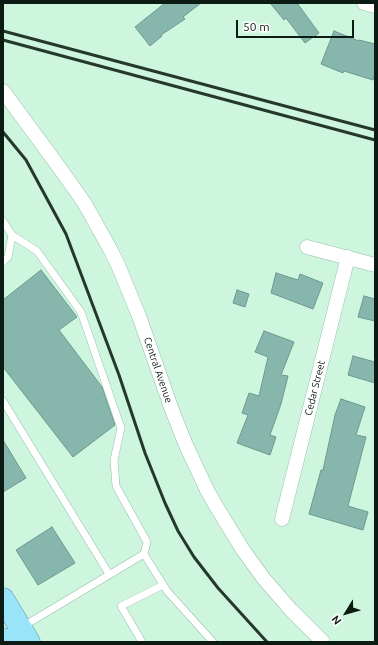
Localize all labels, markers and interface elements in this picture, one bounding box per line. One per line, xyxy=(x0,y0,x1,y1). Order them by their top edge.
scale bar xyxy=(238,12,356,38)
text: 50 m xyxy=(243,20,270,33)
street label: Central Avenue xyxy=(141,336,175,404)
street label: Cedar Street xyxy=(302,359,328,417)
north arrow xyxy=(326,593,366,633)
text: N xyxy=(329,613,344,627)

